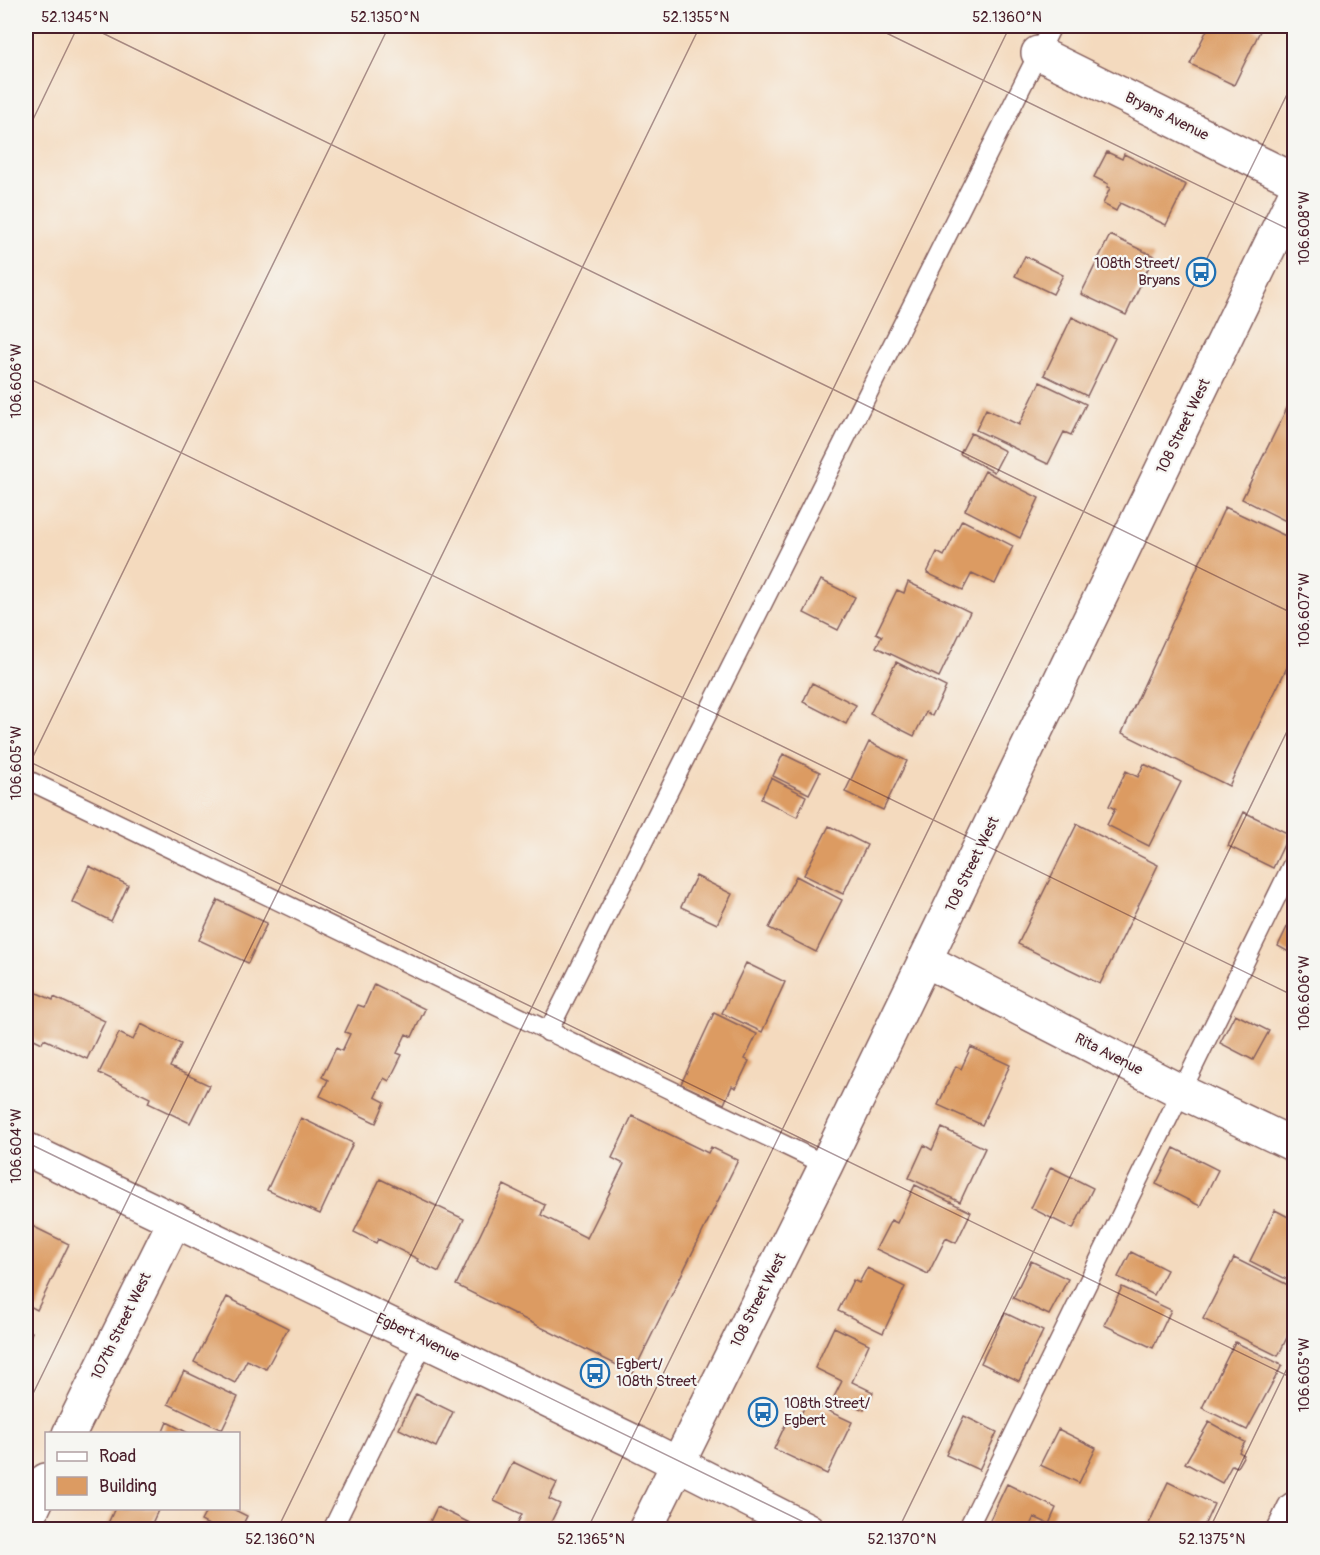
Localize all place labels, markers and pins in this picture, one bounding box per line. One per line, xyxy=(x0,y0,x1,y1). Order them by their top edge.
place label: 108th Street/ Bryans xyxy=(1094,254,1180,290)
bus stop icon: 108th Street/ Bryans xyxy=(1185,256,1217,288)
place label: Egbert/ 108th Street xyxy=(616,1355,698,1391)
bus stop icon: Egbert/ 108th Street xyxy=(579,1357,611,1389)
place label: 108th Street/ Egbert xyxy=(784,1394,870,1430)
bus stop icon: 108th Street/ Egbert xyxy=(747,1396,779,1428)

